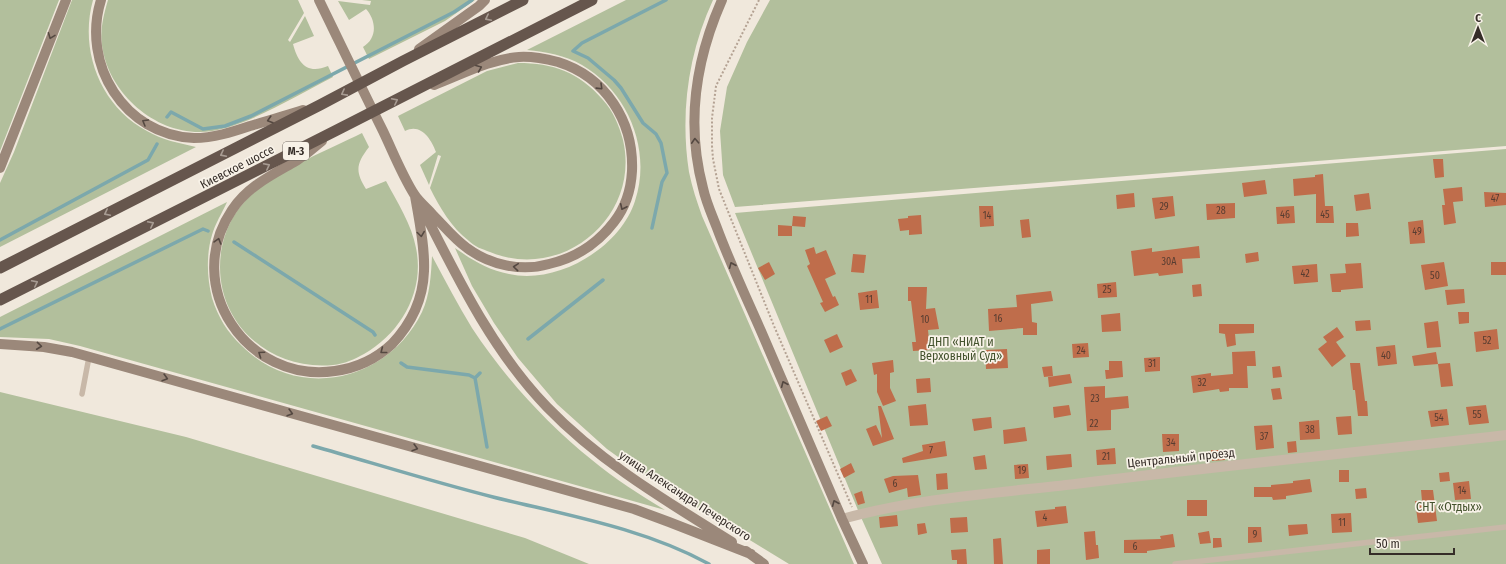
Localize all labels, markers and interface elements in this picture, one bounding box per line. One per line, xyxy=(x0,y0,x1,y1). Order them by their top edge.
north arrow xyxy=(1458,8,1498,48)
text: С xyxy=(1475,12,1481,25)
one-way arrow xyxy=(485,13,493,20)
one-way arrow xyxy=(48,33,56,40)
one-way arrow xyxy=(476,64,483,72)
one-way arrow xyxy=(595,82,603,90)
one-way arrow xyxy=(340,88,348,95)
one-way arrow xyxy=(391,98,399,105)
one-way arrow xyxy=(266,115,273,124)
one-way arrow xyxy=(142,119,149,126)
one-way arrow xyxy=(691,138,700,144)
street label: Киевское шоссе xyxy=(198,142,276,192)
road number: М-3 xyxy=(283,142,309,160)
one-way arrow xyxy=(220,150,227,157)
one-way arrow xyxy=(263,163,270,171)
house number: 47 xyxy=(1491,193,1499,205)
house number: 29 xyxy=(1159,201,1169,213)
one-way arrow xyxy=(620,202,628,210)
house number: 28 xyxy=(1216,205,1226,217)
one-way arrow xyxy=(104,208,111,216)
house number: 46 xyxy=(1280,209,1290,221)
house number: 45 xyxy=(1320,209,1330,221)
house number: 14 xyxy=(983,210,992,222)
one-way arrow xyxy=(147,222,154,229)
house number: 49 xyxy=(1412,226,1422,238)
one-way arrow xyxy=(416,231,425,237)
one-way arrow xyxy=(213,238,222,245)
house number: 30А xyxy=(1162,256,1177,268)
one-way arrow xyxy=(729,261,737,269)
one-way arrow xyxy=(513,262,519,271)
house number: 42 xyxy=(1300,268,1310,280)
house number: 50 xyxy=(1430,270,1440,282)
one-way arrow xyxy=(31,280,38,288)
house number: 25 xyxy=(1103,284,1112,296)
house number: 11 xyxy=(865,294,873,306)
house number: 16 xyxy=(994,313,1002,325)
house number: 10 xyxy=(920,314,930,326)
park label: ДНП «НИАТ и Верховный Суд» xyxy=(919,335,1003,363)
house number: 52 xyxy=(1483,335,1492,347)
one-way arrow xyxy=(36,341,42,350)
house number: 24 xyxy=(1076,345,1086,357)
one-way arrow xyxy=(380,347,387,354)
house number: 40 xyxy=(1381,350,1391,362)
one-way arrow xyxy=(258,351,265,359)
house number: 31 xyxy=(1148,358,1156,370)
one-way arrow xyxy=(161,373,168,382)
house number: 32 xyxy=(1198,377,1207,389)
one-way arrow xyxy=(780,380,788,387)
house number: 23 xyxy=(1091,393,1100,405)
one-way arrow xyxy=(286,408,293,417)
house number: 55 xyxy=(1472,409,1482,421)
house number: 54 xyxy=(1434,412,1444,424)
house number: 22 xyxy=(1090,418,1099,430)
house number: 38 xyxy=(1305,424,1315,436)
house number: 37 xyxy=(1260,431,1268,443)
house number: 34 xyxy=(1166,437,1176,449)
one-way arrow xyxy=(411,443,418,452)
house number: 7 xyxy=(929,445,933,457)
street label: Центральный проезд xyxy=(1127,445,1235,471)
street label: улица Александра Печерского xyxy=(617,448,753,544)
house number: 21 xyxy=(1102,451,1110,463)
house number: 19 xyxy=(1018,465,1027,477)
house number: 6 xyxy=(893,478,898,490)
house number: 14 xyxy=(1458,485,1467,497)
one-way arrow xyxy=(832,500,840,507)
park label: СНТ «Отдых» xyxy=(1416,500,1482,514)
house number: 4 xyxy=(1043,512,1048,524)
house number: 11 xyxy=(1338,517,1346,529)
house number: 9 xyxy=(1253,529,1258,541)
scale bar xyxy=(1370,530,1454,556)
text: 50 m xyxy=(1376,537,1400,551)
house number: 6 xyxy=(1133,541,1138,553)

